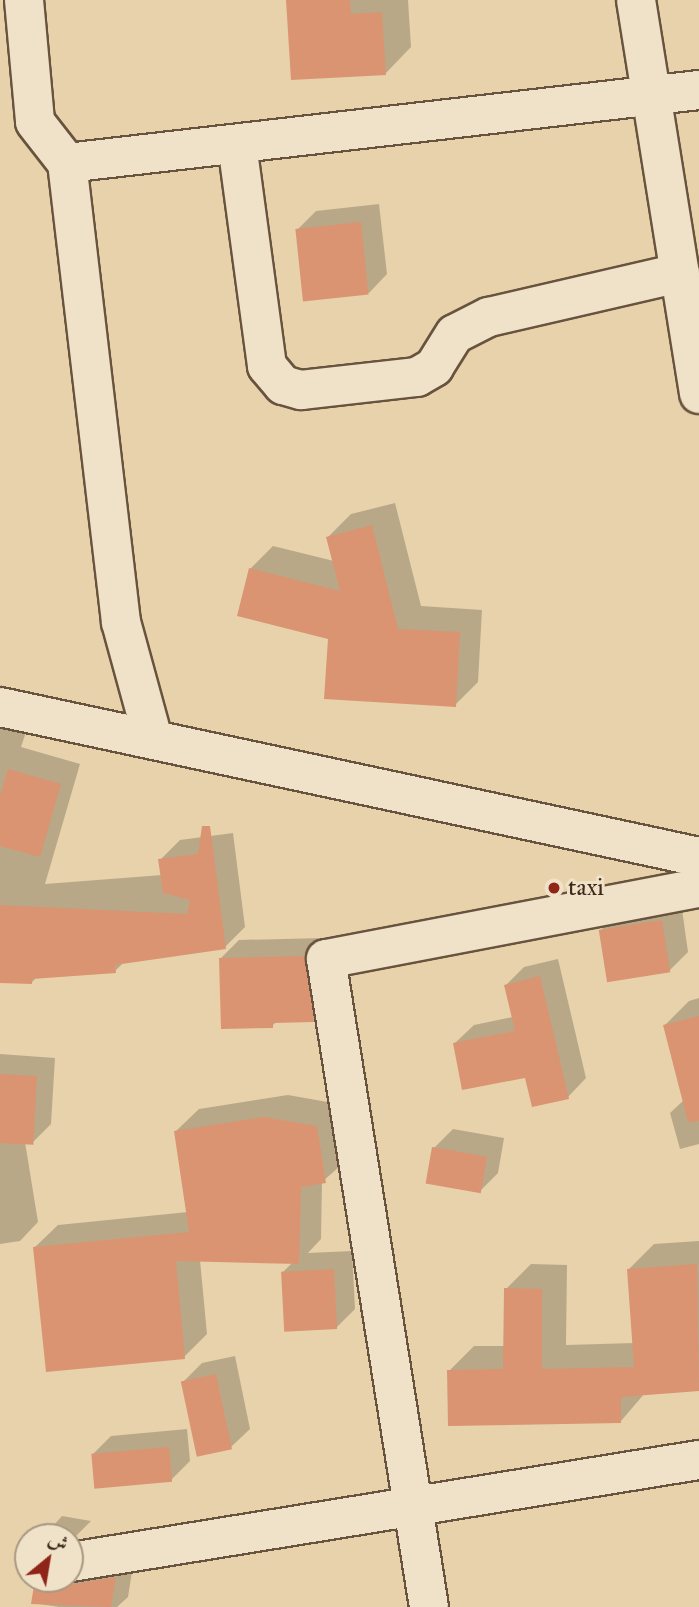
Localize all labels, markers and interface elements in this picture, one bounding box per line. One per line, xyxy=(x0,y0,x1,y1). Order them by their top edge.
place label: taxi xyxy=(568,874,604,902)
marker: taxi xyxy=(546,880,562,896)
north arrow xyxy=(14,1523,84,1593)
text: ش xyxy=(45,1526,73,1556)

